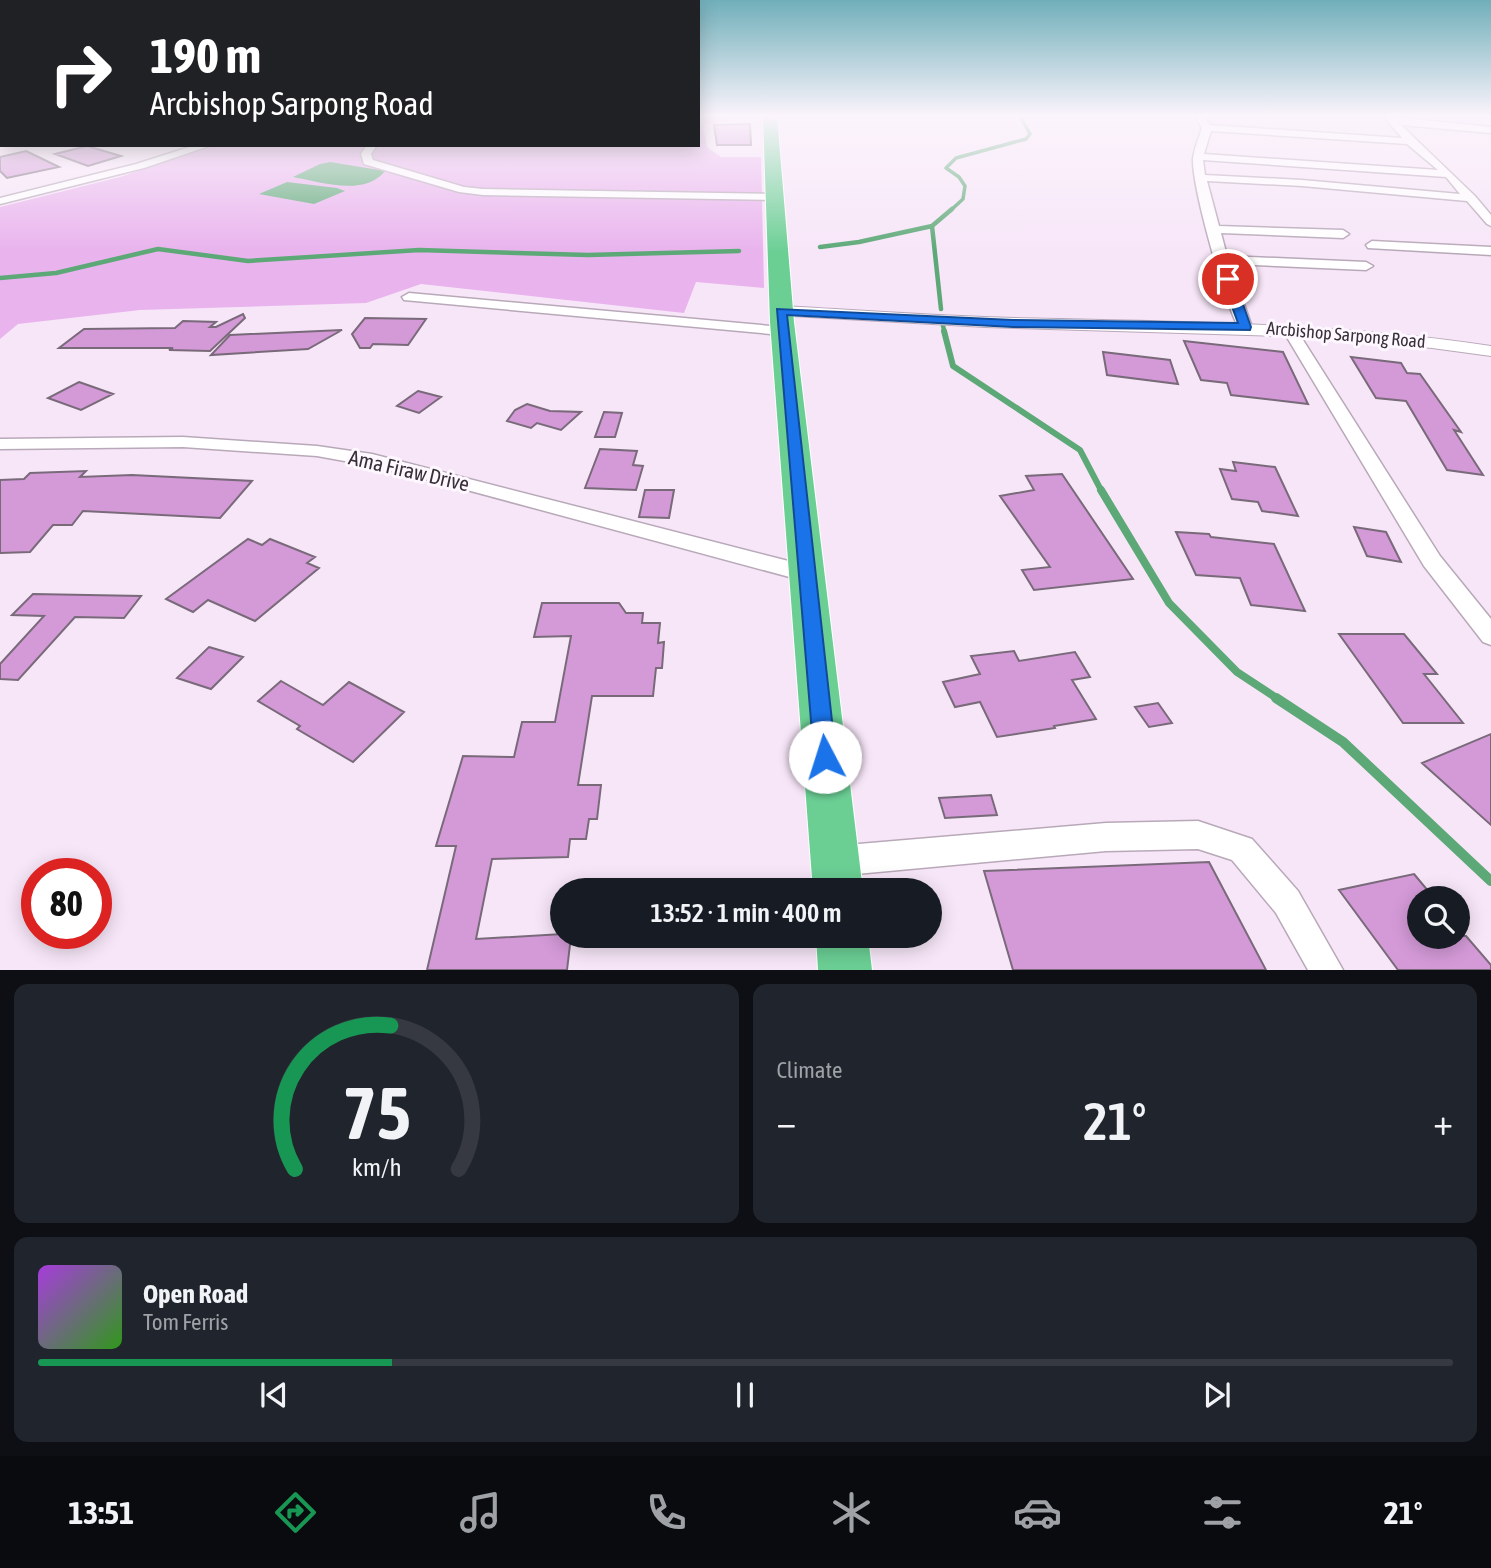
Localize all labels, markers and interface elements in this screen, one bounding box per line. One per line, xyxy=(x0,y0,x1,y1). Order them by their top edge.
text: 190 m xyxy=(150,27,261,83)
icon: right xyxy=(35,28,126,119)
text: Arcbishop Sarpong Road xyxy=(150,85,434,122)
pin xyxy=(1198,249,1258,309)
icon: arrive xyxy=(1209,260,1247,298)
street label: Arcbishop Sarpong Road xyxy=(1266,317,1426,352)
street label: Ama Firaw Drive xyxy=(347,444,472,496)
position arrow xyxy=(788,720,862,794)
speed limit sign: 80 xyxy=(21,858,112,949)
map controls xyxy=(1407,886,1470,949)
button: search xyxy=(1407,886,1470,949)
text: 13:52 · 1 min · 400 m xyxy=(651,898,841,928)
text: Climate xyxy=(777,1057,842,1083)
text: 75 xyxy=(342,1072,410,1155)
text: 21° xyxy=(1083,1091,1146,1151)
text: − xyxy=(777,1100,796,1143)
text: + xyxy=(1433,1100,1453,1143)
text: km/h xyxy=(351,1153,401,1181)
text: Open Road xyxy=(143,1279,248,1309)
text: Tom Ferris xyxy=(143,1309,228,1335)
icon: previous xyxy=(255,1376,293,1414)
icon: pause xyxy=(726,1376,764,1414)
icon: next xyxy=(1198,1376,1236,1414)
icon: directions xyxy=(271,1488,320,1537)
icon: music xyxy=(456,1488,505,1537)
icon: phone xyxy=(642,1488,691,1537)
icon: climate xyxy=(827,1488,876,1537)
icon: car xyxy=(1013,1488,1062,1537)
icon: filters xyxy=(1198,1488,1247,1537)
text: 13:51 xyxy=(68,1494,134,1531)
text: 21° xyxy=(1384,1494,1423,1531)

